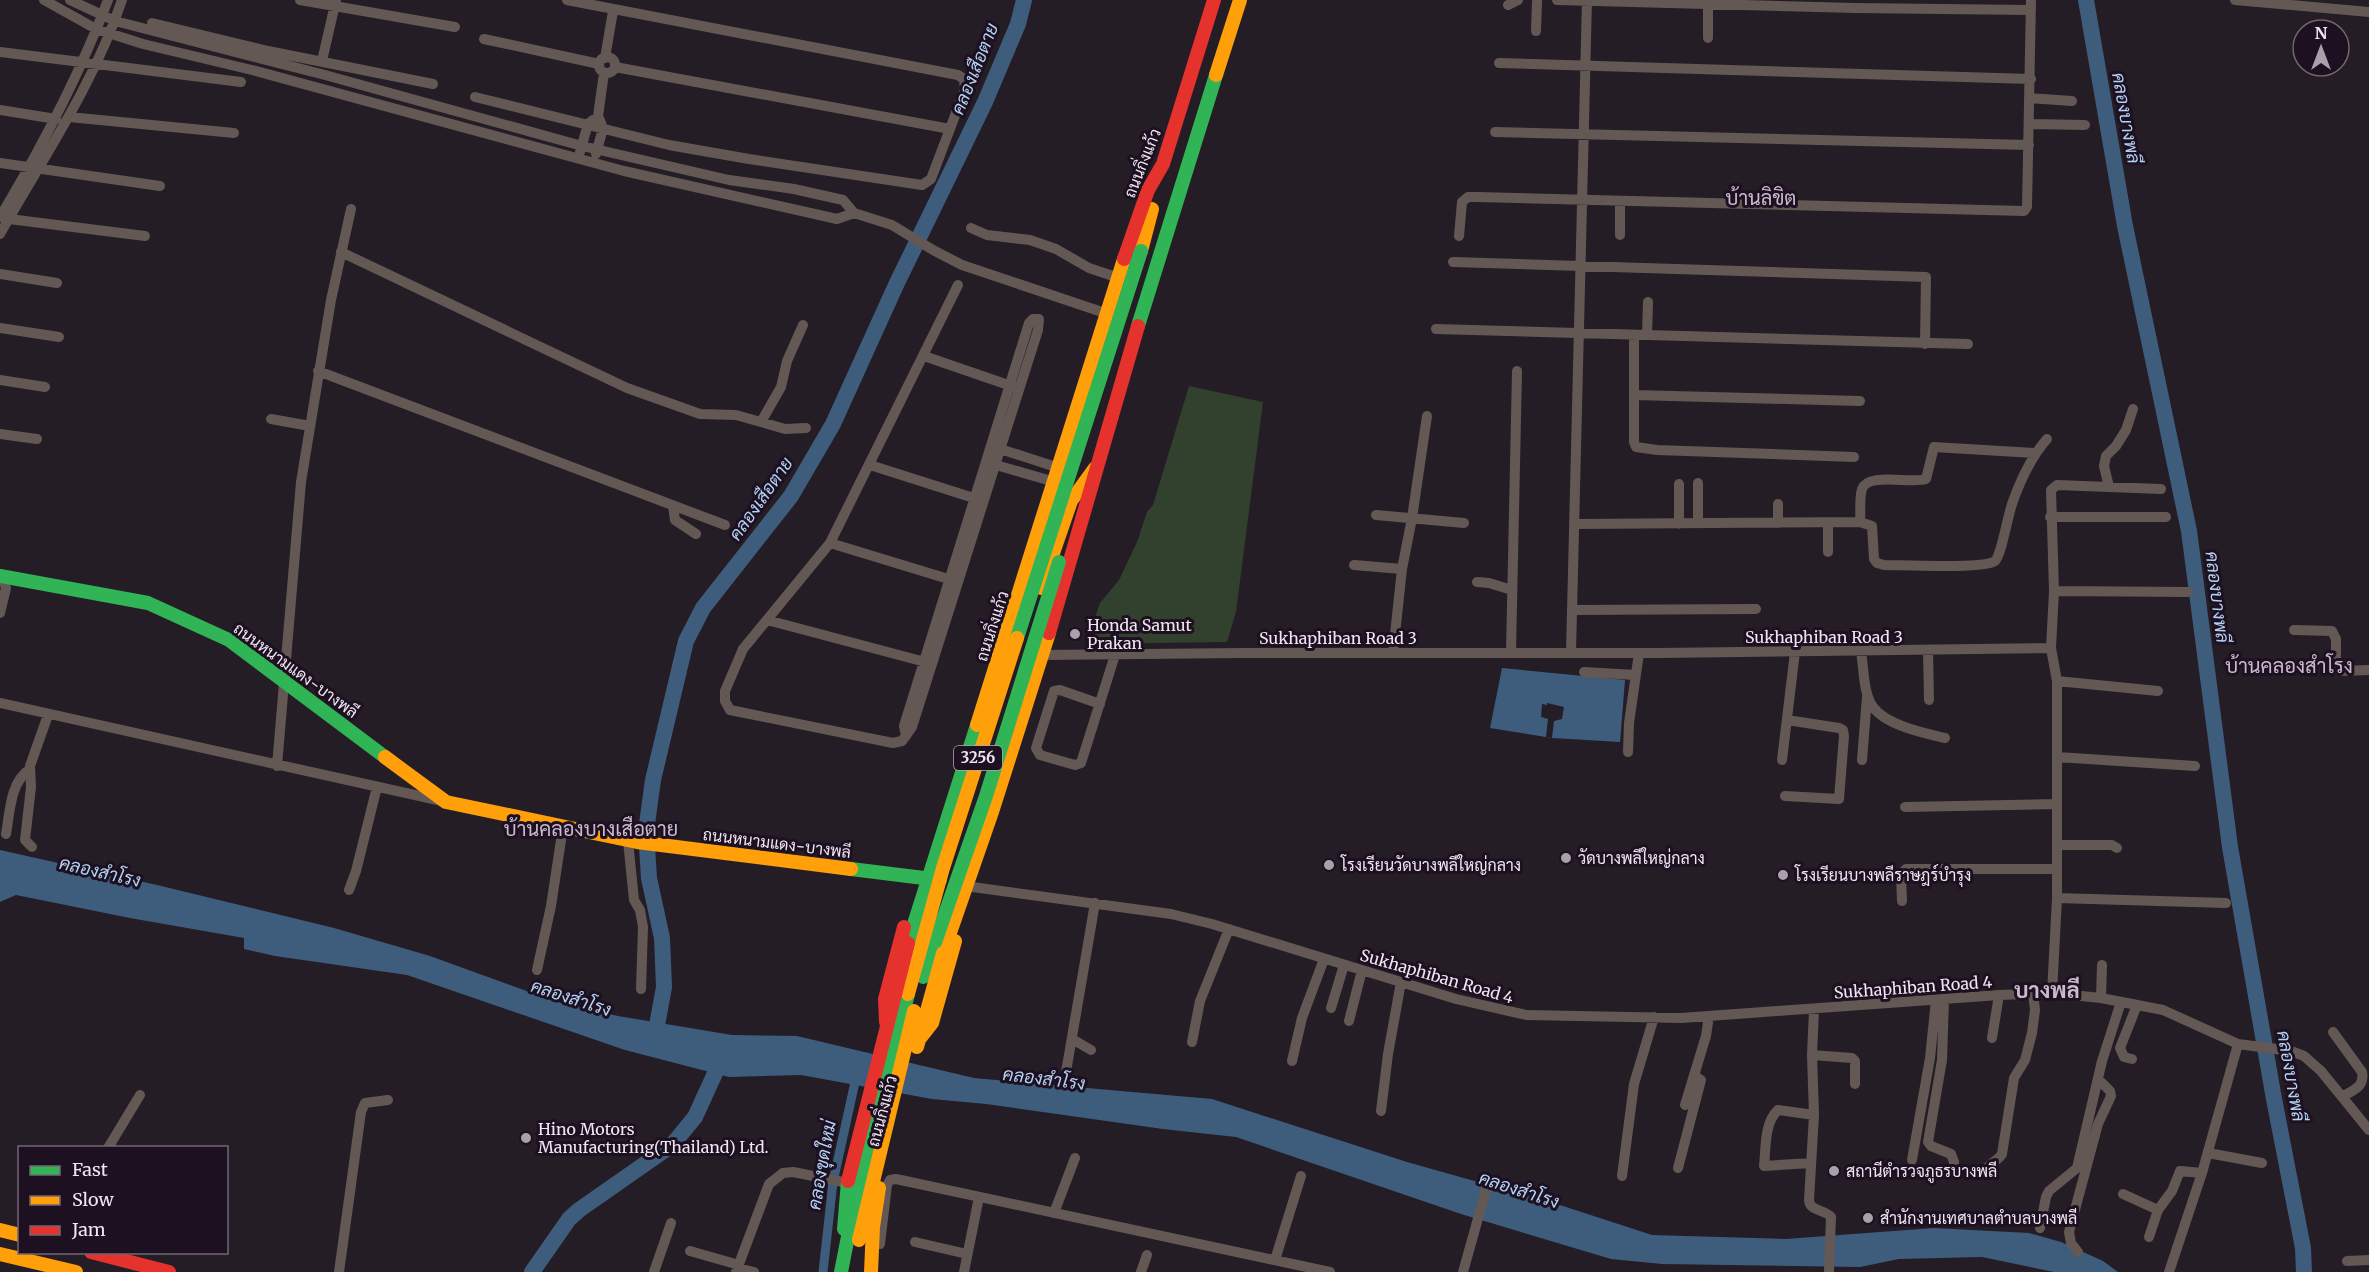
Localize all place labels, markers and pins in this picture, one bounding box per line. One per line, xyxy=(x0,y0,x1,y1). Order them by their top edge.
place label: Honda Samut Prakan xyxy=(1087,615,1192,653)
marker: Honda Samut Prakan xyxy=(1068,627,1082,641)
place label: วัดบางพลีใหญ่กลาง xyxy=(1578,847,1705,868)
marker: วัดบางพลีใหญ่กลาง xyxy=(1559,851,1573,865)
place label: โรงเรียนวัดบางพลีใหญ่กลาง xyxy=(1340,854,1521,875)
marker: โรงเรียนวัดบางพลีใหญ่กลาง xyxy=(1322,858,1336,872)
place label: โรงเรียนบางพลีราษฎร์บำรุง xyxy=(1794,863,1971,887)
marker: โรงเรียนบางพลีราษฎร์บำรุง xyxy=(1776,868,1790,882)
place label: Hino Motors Manufacturing(Thailand) Ltd. xyxy=(538,1119,769,1157)
marker: Hino Motors Manufacturing(Thailand) Ltd. xyxy=(519,1131,533,1145)
place label: สถานีตำรวจภูธรบางพลี xyxy=(1846,1160,1997,1183)
marker: สถานีตำรวจภูธรบางพลี xyxy=(1827,1164,1841,1178)
place label: สำนักงานเทศบาลตำบลบางพลี xyxy=(1880,1207,2077,1228)
marker: สำนักงานเทศบาลตำบลบางพลี xyxy=(1861,1211,1875,1225)

